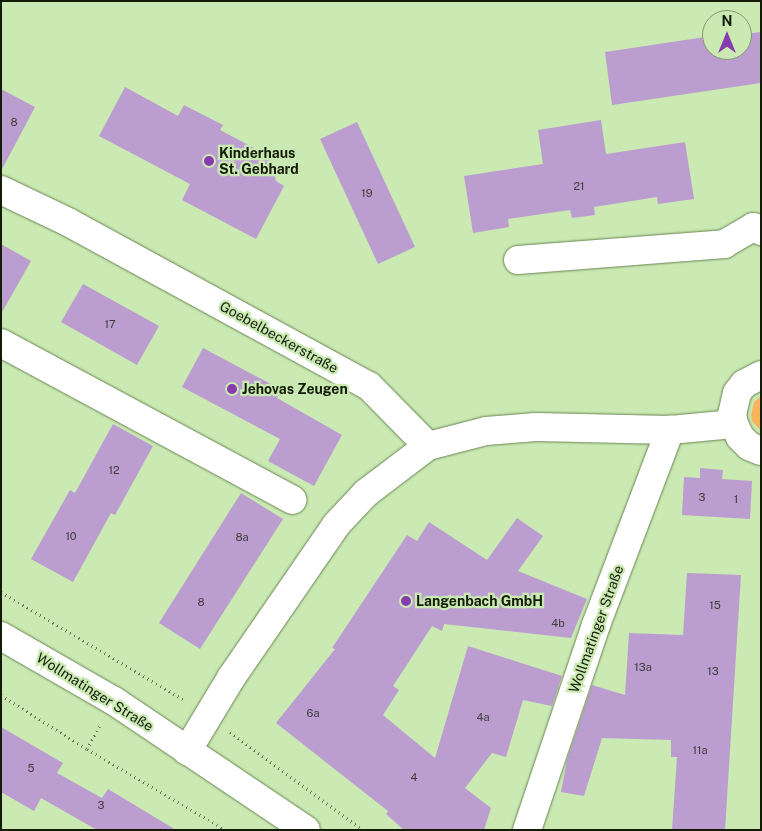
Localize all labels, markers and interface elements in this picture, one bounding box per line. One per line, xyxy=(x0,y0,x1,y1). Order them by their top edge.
north arrow xyxy=(702,10,752,60)
text: N xyxy=(722,13,732,29)
house number: 8 xyxy=(10,115,18,129)
place label: Kinderhaus St. Gebhard xyxy=(219,145,299,178)
marker: Kinderhaus St. Gebhard xyxy=(203,155,215,167)
house number: 21 xyxy=(573,179,585,193)
house number: 19 xyxy=(361,186,373,200)
street label: Goebelbeckerstraße xyxy=(217,297,341,377)
house number: 17 xyxy=(104,317,116,331)
place label: Jehovas Zeugen xyxy=(242,381,348,397)
marker: Jehovas Zeugen xyxy=(226,383,238,395)
house number: 12 xyxy=(108,463,120,477)
house number: 3 xyxy=(699,490,705,504)
house number: 1 xyxy=(734,492,738,506)
house number: 10 xyxy=(65,529,77,543)
house number: 8a xyxy=(235,530,249,544)
street label: Wollmatinger Straße xyxy=(565,563,627,695)
place label: Langenbach GmbH xyxy=(416,593,543,609)
house number: 8 xyxy=(197,595,205,609)
marker: Langenbach GmbH xyxy=(400,595,412,607)
house number: 15 xyxy=(709,598,721,612)
house number: 4b xyxy=(551,616,565,630)
street label: Wollmatinger Straße xyxy=(34,649,156,735)
house number: 13a xyxy=(634,660,652,674)
house number: 13 xyxy=(707,664,719,678)
house number: 6a xyxy=(307,706,319,720)
house number: 4a xyxy=(477,710,489,724)
house number: 11a xyxy=(692,743,708,757)
house number: 5 xyxy=(27,761,35,775)
house number: 4 xyxy=(411,770,417,784)
house number: 3 xyxy=(98,798,104,812)

